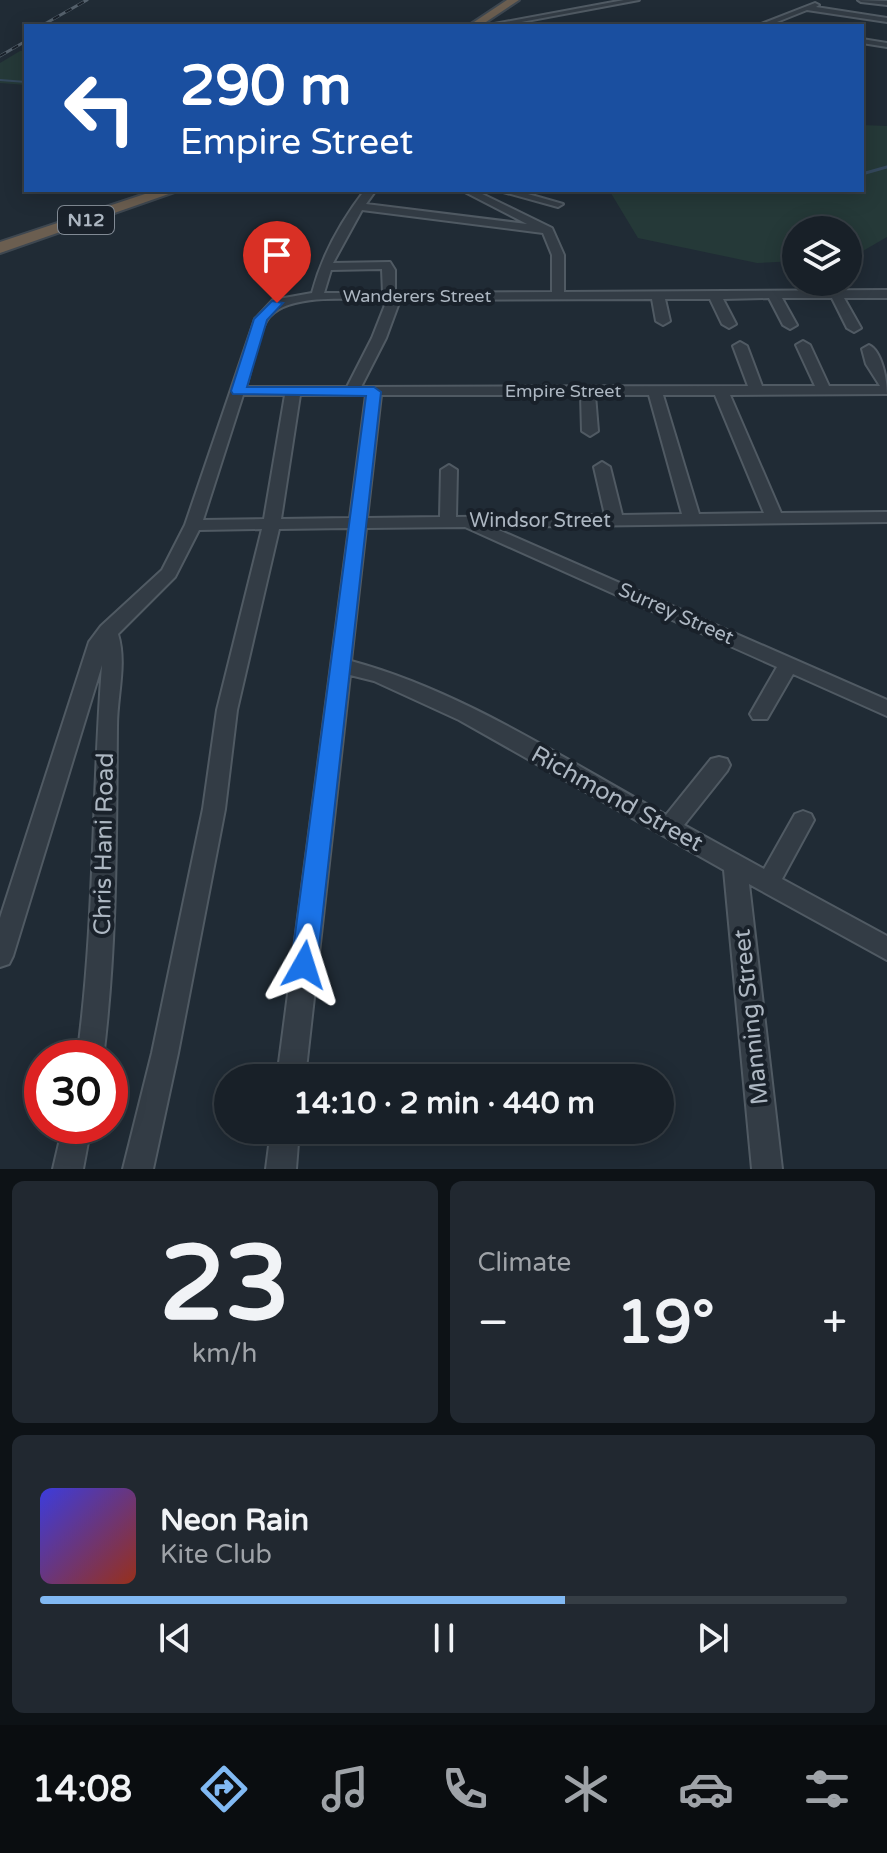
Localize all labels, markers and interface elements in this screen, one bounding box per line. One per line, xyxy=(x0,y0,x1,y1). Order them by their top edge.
text: 290 m xyxy=(180,53,351,120)
icon: left xyxy=(48,56,152,160)
text: Empire Street xyxy=(180,121,413,164)
road number: N12 xyxy=(58,206,114,234)
map controls xyxy=(782,216,862,296)
button: layers xyxy=(782,216,862,296)
pin xyxy=(243,221,311,303)
icon: arrive xyxy=(255,233,299,277)
street label: Wanderers Street xyxy=(343,285,491,307)
street label: Empire Street xyxy=(505,380,621,402)
street label: Windsor Street xyxy=(469,509,611,533)
street label: Surrey Street xyxy=(615,578,738,650)
street label: Richmond Street xyxy=(526,740,708,858)
street label: Chris Hani Road xyxy=(88,752,120,936)
position arrow xyxy=(262,923,346,1007)
street label: Manning Street xyxy=(727,928,775,1106)
speed limit sign: 30 xyxy=(24,1040,128,1144)
text: 14:10 · 2 min · 440 m xyxy=(293,1085,595,1122)
text: 23 xyxy=(159,1223,290,1348)
text: Climate xyxy=(478,1247,571,1278)
text: 19° xyxy=(617,1287,715,1359)
text: − xyxy=(478,1297,509,1350)
text: + xyxy=(822,1297,847,1350)
text: km/h xyxy=(192,1338,257,1369)
text: Neon Rain xyxy=(160,1502,309,1539)
text: Kite Club xyxy=(160,1539,272,1570)
icon: previous xyxy=(153,1616,197,1660)
icon: pause xyxy=(422,1616,466,1660)
icon: next xyxy=(691,1616,735,1660)
icon: directions xyxy=(196,1761,252,1817)
icon: music xyxy=(317,1761,373,1817)
icon: phone xyxy=(437,1761,493,1817)
icon: climate xyxy=(558,1761,614,1817)
icon: car xyxy=(678,1761,734,1817)
icon: filters xyxy=(799,1761,855,1817)
text: 14:08 xyxy=(32,1768,132,1811)

